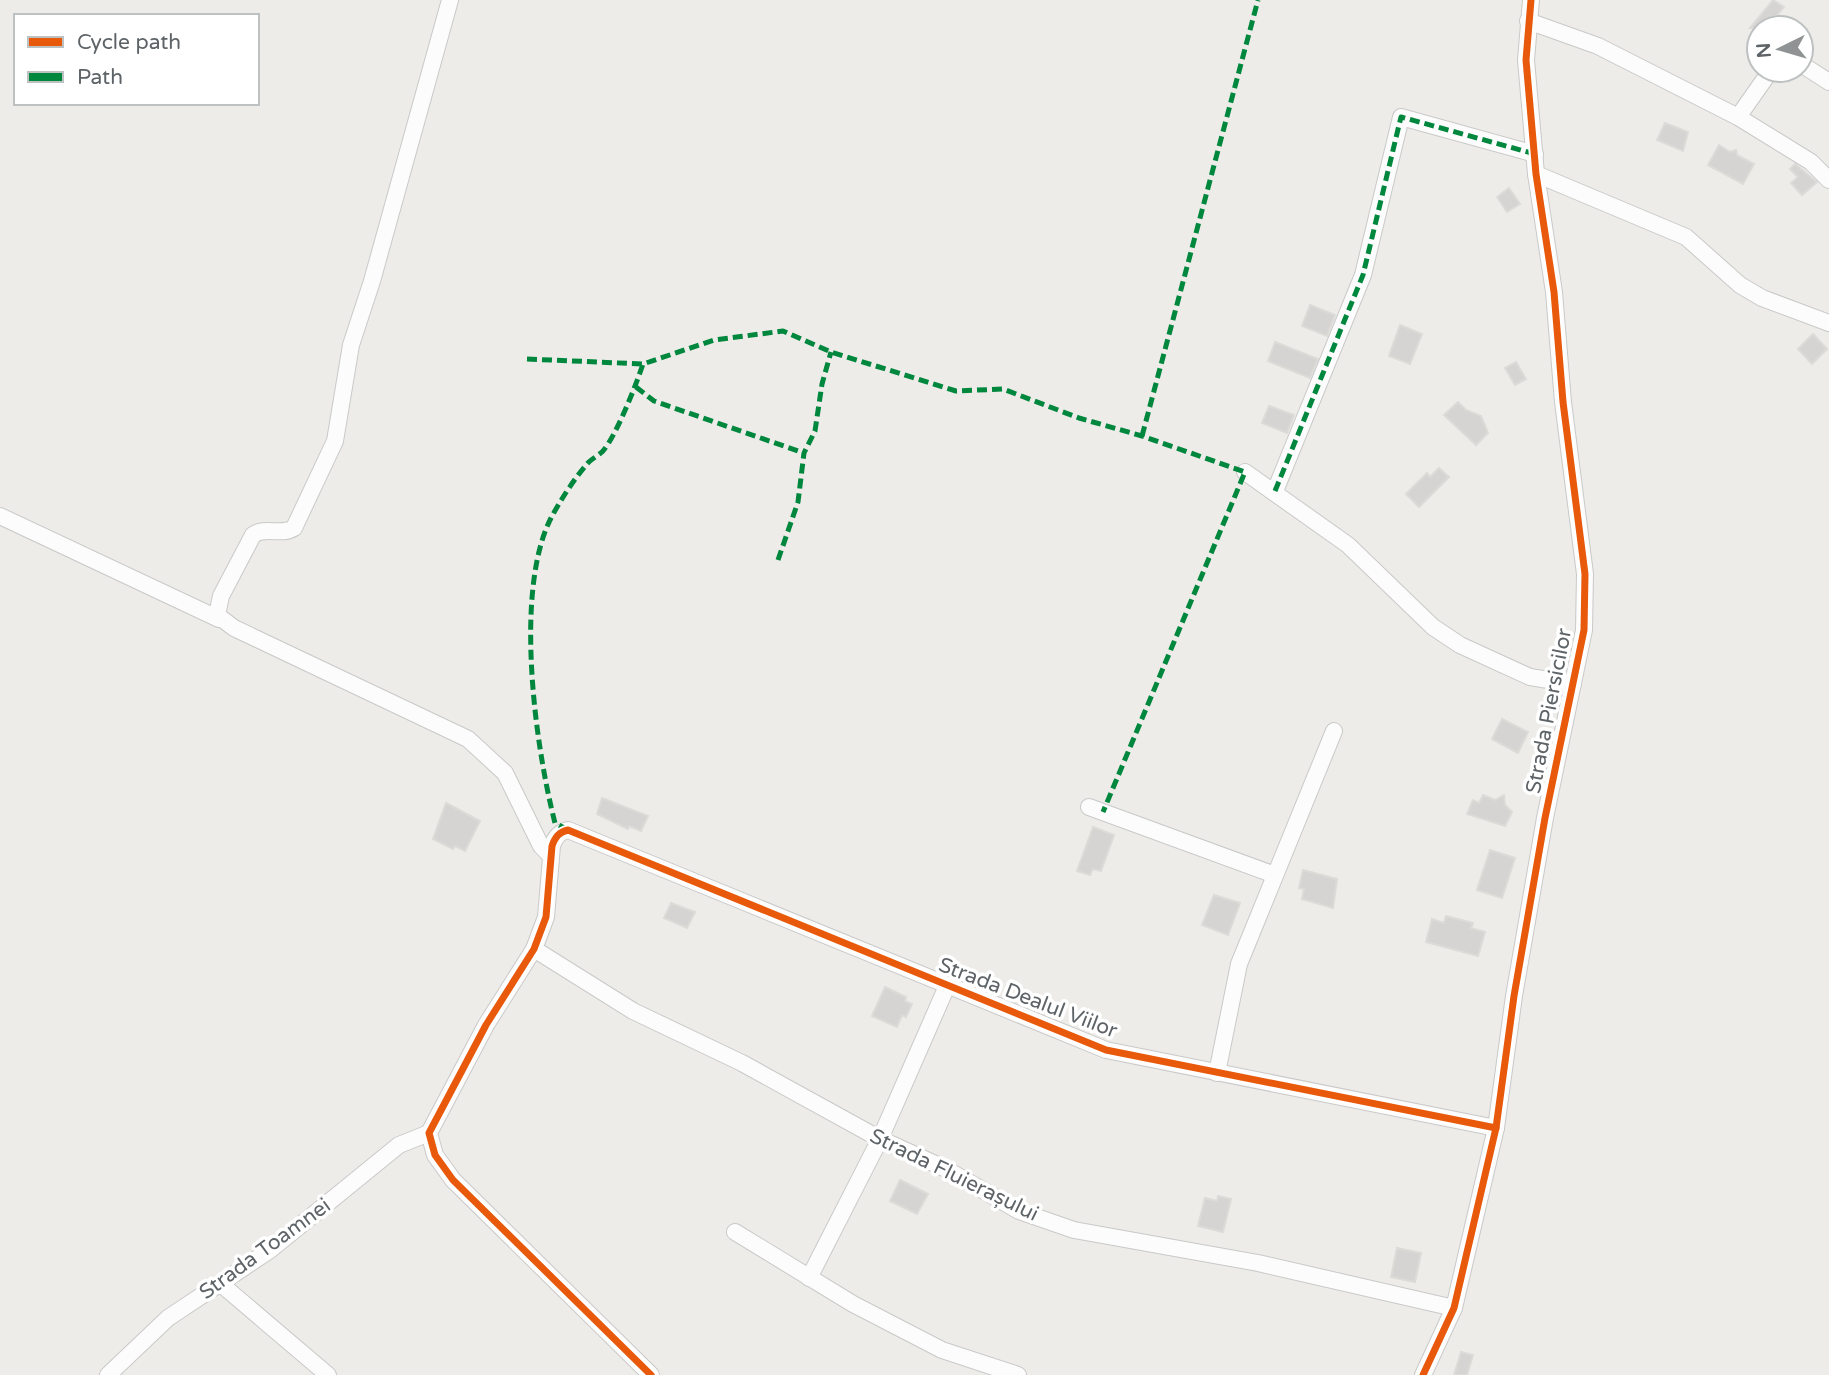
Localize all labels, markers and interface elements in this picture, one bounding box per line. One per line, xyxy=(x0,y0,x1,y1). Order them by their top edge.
legend xyxy=(14,14,259,105)
north arrow xyxy=(1745,14,1815,84)
text: Cycle path xyxy=(77,30,181,55)
text: N xyxy=(1752,42,1776,59)
text: Path xyxy=(77,65,123,90)
street label: Strada Piersicilor xyxy=(1521,626,1577,796)
street label: Strada Dealul Viilor xyxy=(935,952,1121,1044)
street label: Strada Fluierașului xyxy=(866,1123,1042,1227)
street label: Strada Toamnei xyxy=(195,1193,335,1305)

